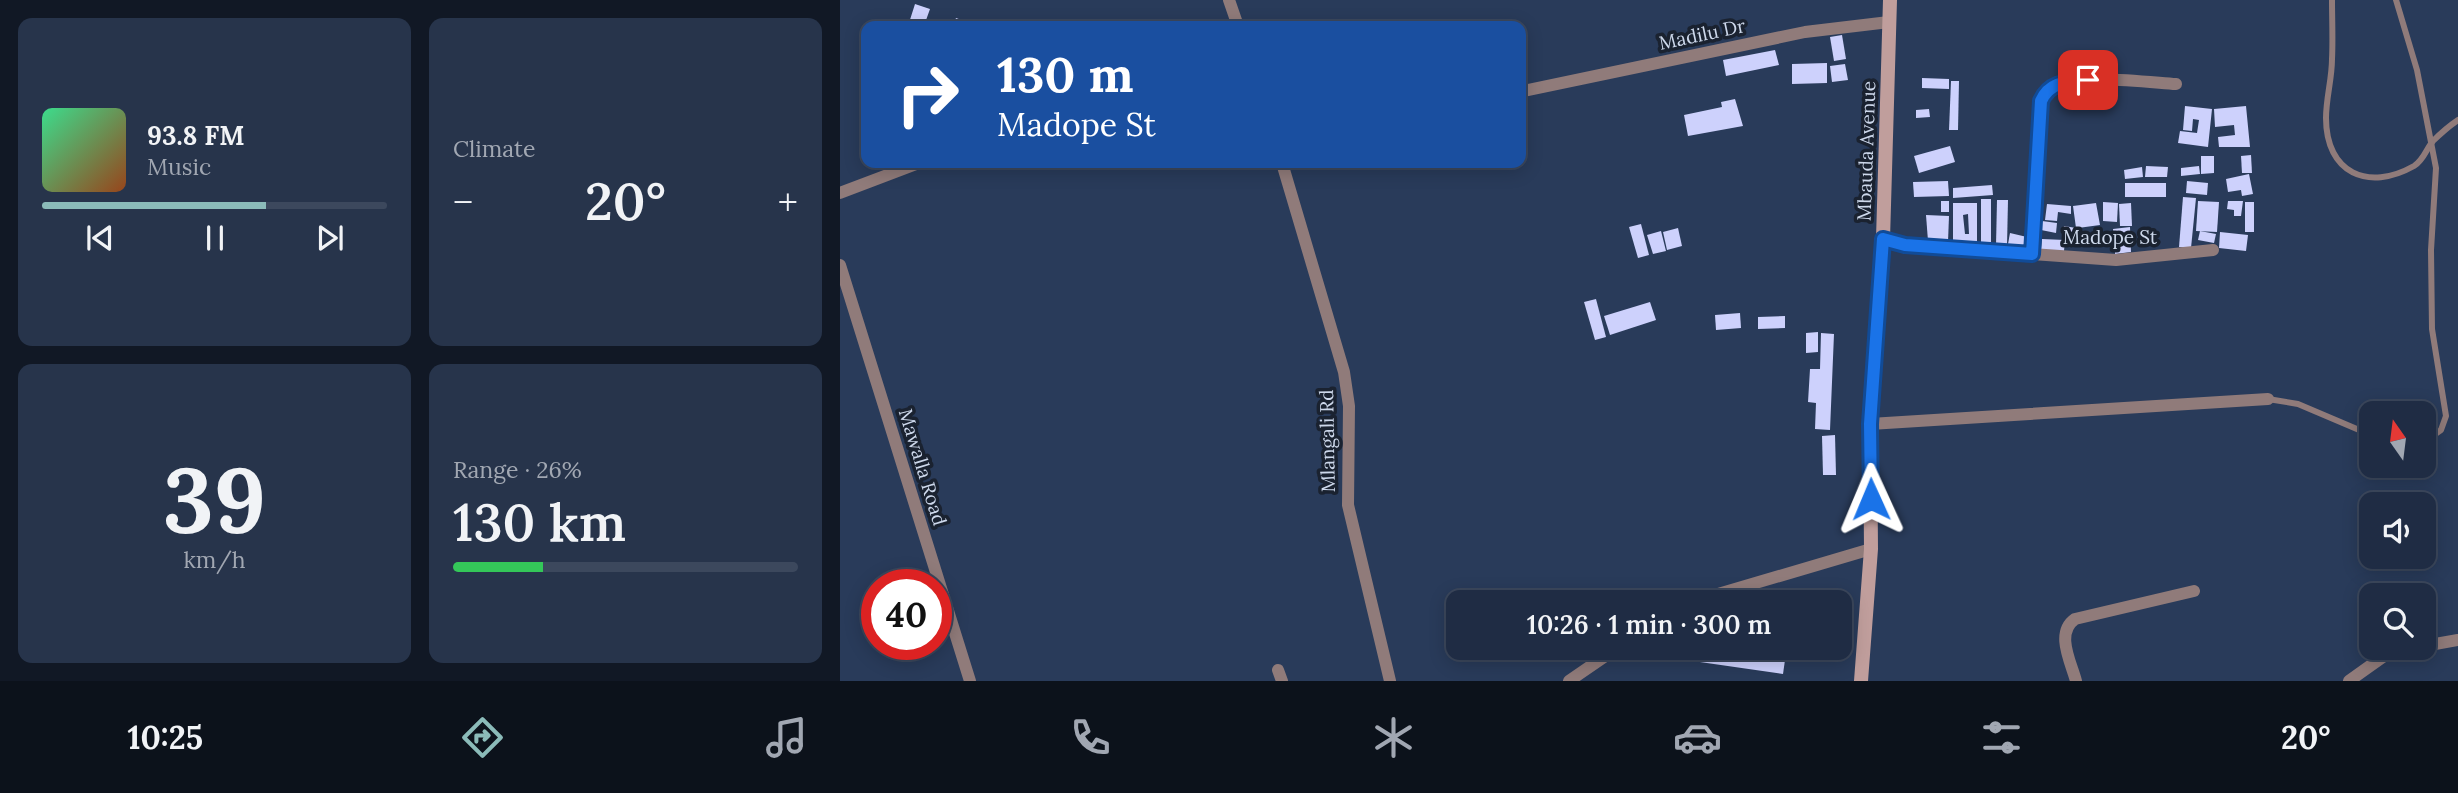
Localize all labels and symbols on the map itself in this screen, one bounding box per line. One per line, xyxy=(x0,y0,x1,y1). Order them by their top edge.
street label: Madilu Dr xyxy=(1657,13,1748,55)
pin xyxy=(2058,50,2118,110)
street label: Mbauda Avenue xyxy=(1852,81,1880,221)
street label: Madope St xyxy=(2063,225,2158,249)
street label: Mlangali Rd xyxy=(1314,389,1340,493)
north arrow xyxy=(2359,401,2436,478)
street label: Mawalla Road xyxy=(894,406,952,528)
position arrow xyxy=(1834,462,1908,536)
speed limit sign: 40 xyxy=(861,569,952,660)

